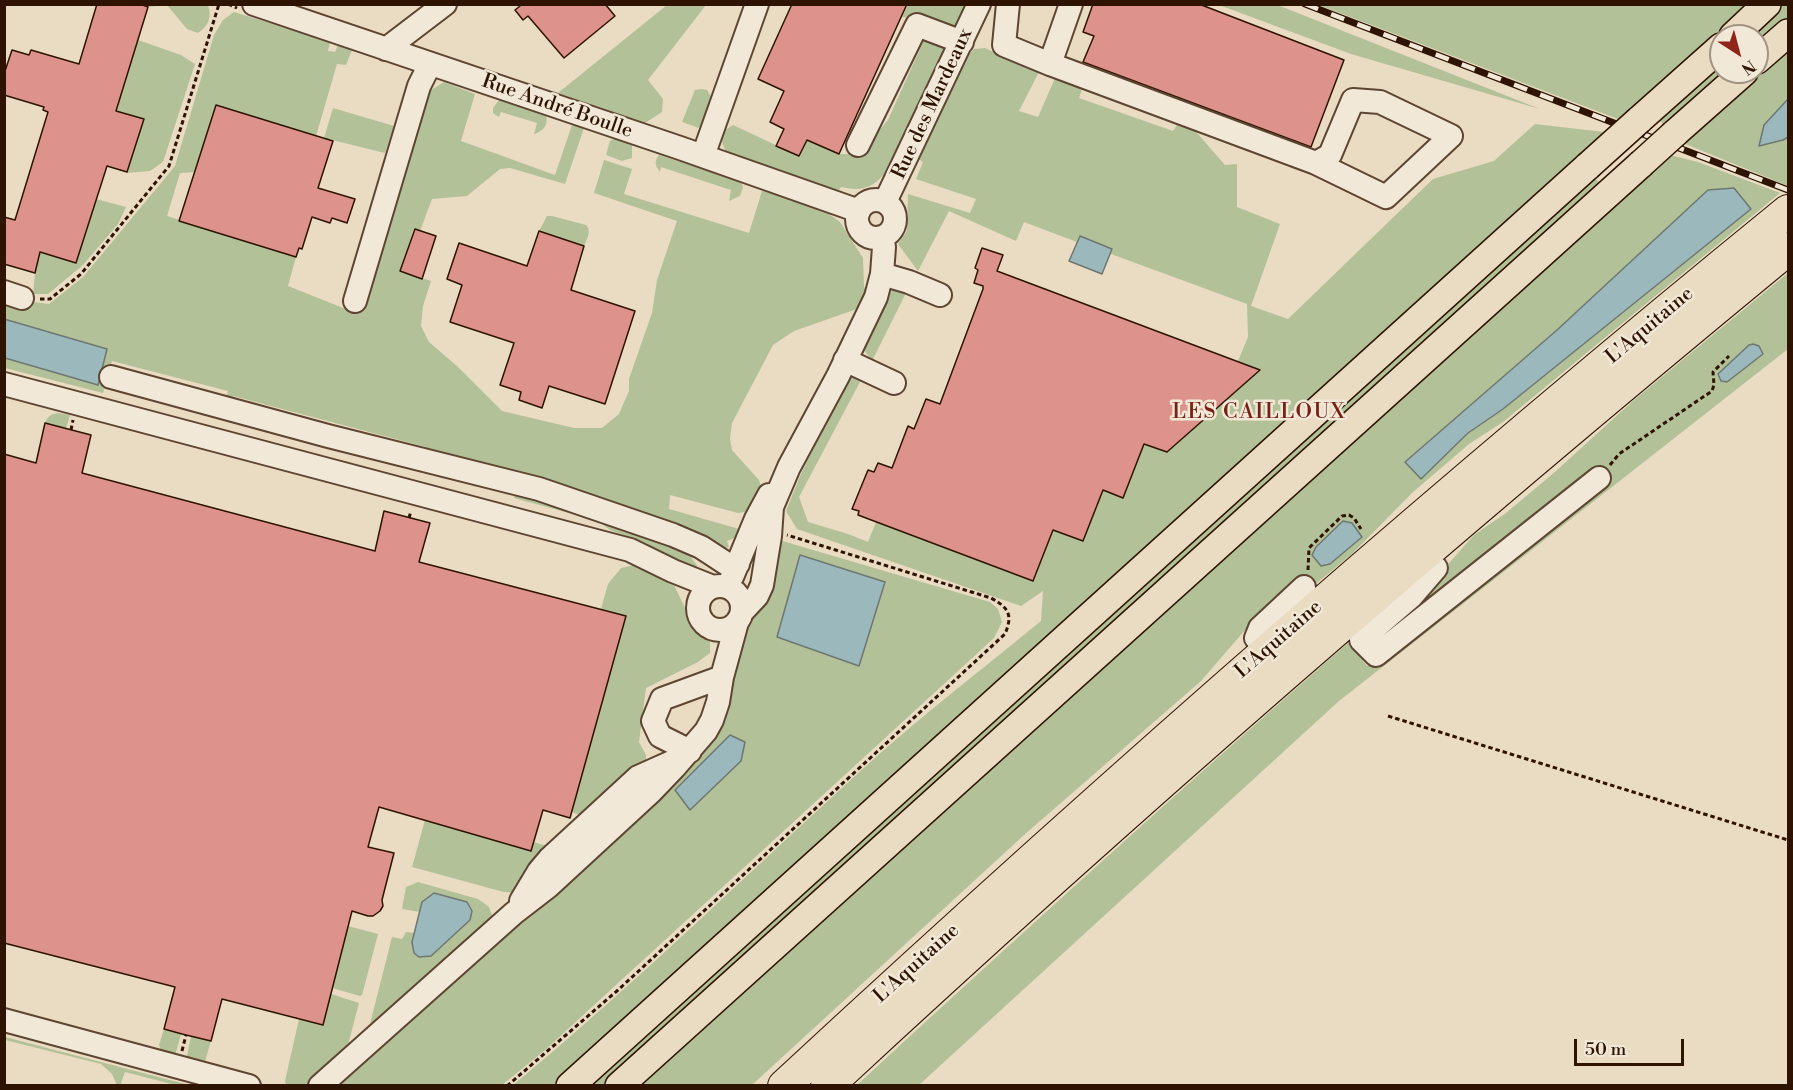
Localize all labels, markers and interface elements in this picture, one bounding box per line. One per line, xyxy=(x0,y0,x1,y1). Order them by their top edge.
north arrow xyxy=(1709,24,1769,84)
street label: Rue des Mardeaux xyxy=(888,25,978,183)
text: N xyxy=(1737,55,1759,79)
street label: Rue André Boulle xyxy=(479,70,635,144)
street label: L'Aquitaine xyxy=(1601,282,1699,370)
district label: LES CAILLOUX xyxy=(1172,400,1346,426)
street label: L'Aquitaine xyxy=(1231,596,1327,684)
street label: L'Aquitaine xyxy=(869,919,965,1009)
scale bar xyxy=(1577,1027,1686,1065)
text: 50 m xyxy=(1585,1038,1626,1061)

